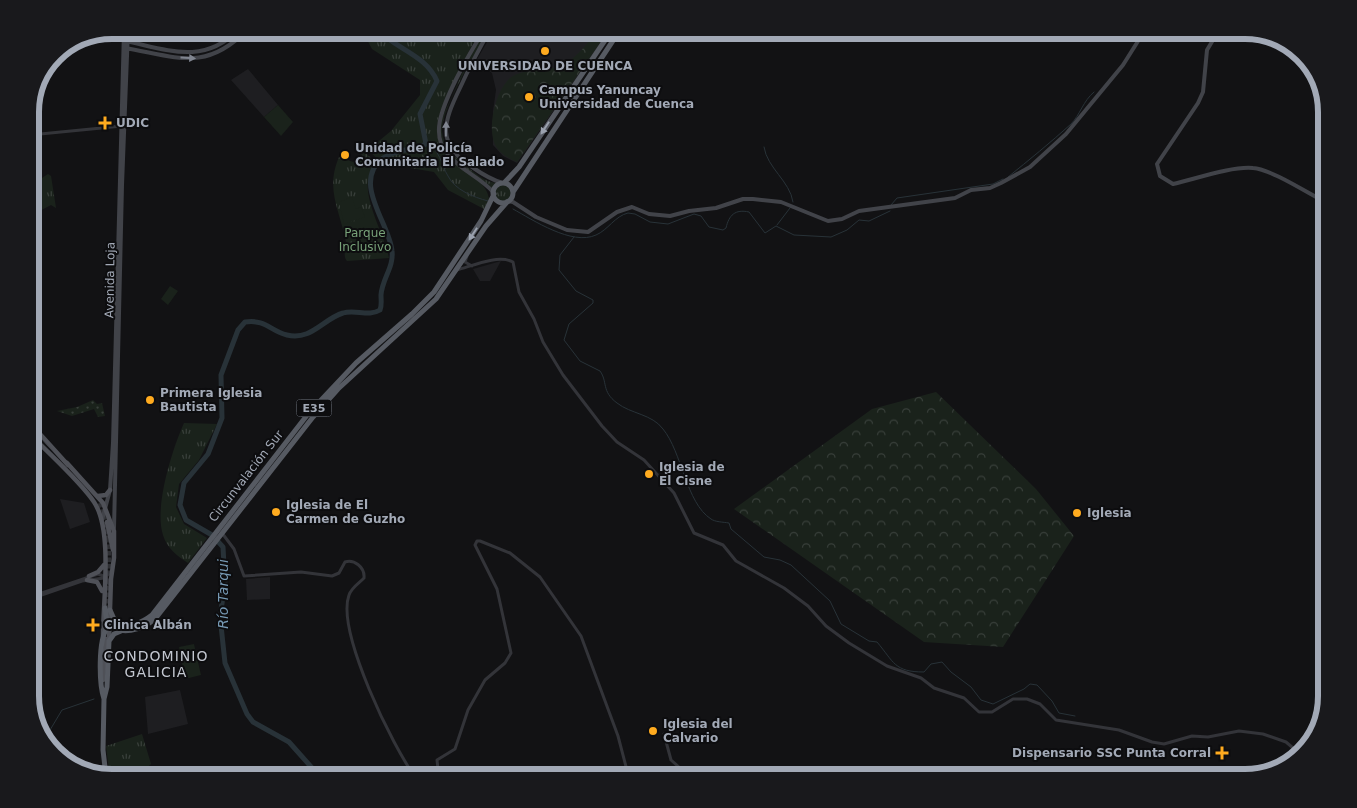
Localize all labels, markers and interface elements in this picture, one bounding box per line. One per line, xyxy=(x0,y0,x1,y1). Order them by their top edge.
marker: UNIVERSIDAD DE CUENCA xyxy=(539,45,551,57)
one-way arrow xyxy=(181,55,197,63)
place label: UNIVERSIDAD DE CUENCA xyxy=(458,59,633,73)
place label: Campus Yanuncay Universidad de Cuenca xyxy=(539,83,694,111)
marker: Campus Yanuncay Universidad de Cuenca xyxy=(523,91,535,103)
marker: UDIC xyxy=(98,116,112,130)
place label: UDIC xyxy=(116,116,149,130)
one-way arrow xyxy=(442,121,450,137)
one-way arrow xyxy=(540,122,550,135)
place label: Unidad de Policía Comunitaria El Salado xyxy=(355,141,504,169)
marker: Unidad de Policía Comunitaria El Salado xyxy=(339,149,351,161)
park label: Parque Inclusivo xyxy=(339,226,391,254)
one-way arrow xyxy=(469,227,478,240)
street label: Avenida Loja xyxy=(102,242,118,318)
place label: Primera Iglesia Bautista xyxy=(160,386,262,414)
marker: Primera Iglesia Bautista xyxy=(144,394,156,406)
road number: E35 xyxy=(296,399,332,416)
street label: Circunvalación Sur xyxy=(206,427,286,525)
place label: Iglesia de El Cisne xyxy=(659,460,725,488)
marker: Iglesia de El Cisne xyxy=(643,468,655,480)
place label: Iglesia de El Carmen de Guzho xyxy=(286,498,405,526)
marker: Iglesia de El Carmen de Guzho xyxy=(270,506,282,518)
place label: Iglesia xyxy=(1087,506,1132,520)
marker: Iglesia xyxy=(1071,507,1083,519)
water label: Río Tarqui xyxy=(215,559,231,629)
marker: Clinica Albán xyxy=(86,618,100,632)
place label: Clinica Albán xyxy=(104,618,192,632)
district label: CONDOMINIO GALICIA xyxy=(104,648,208,680)
place label: Iglesia del Calvario xyxy=(663,717,733,745)
marker: Iglesia del Calvario xyxy=(647,725,659,737)
place label: Dispensario SSC Punta Corral xyxy=(1012,746,1211,760)
marker: Dispensario SSC Punta Corral xyxy=(1215,746,1229,760)

